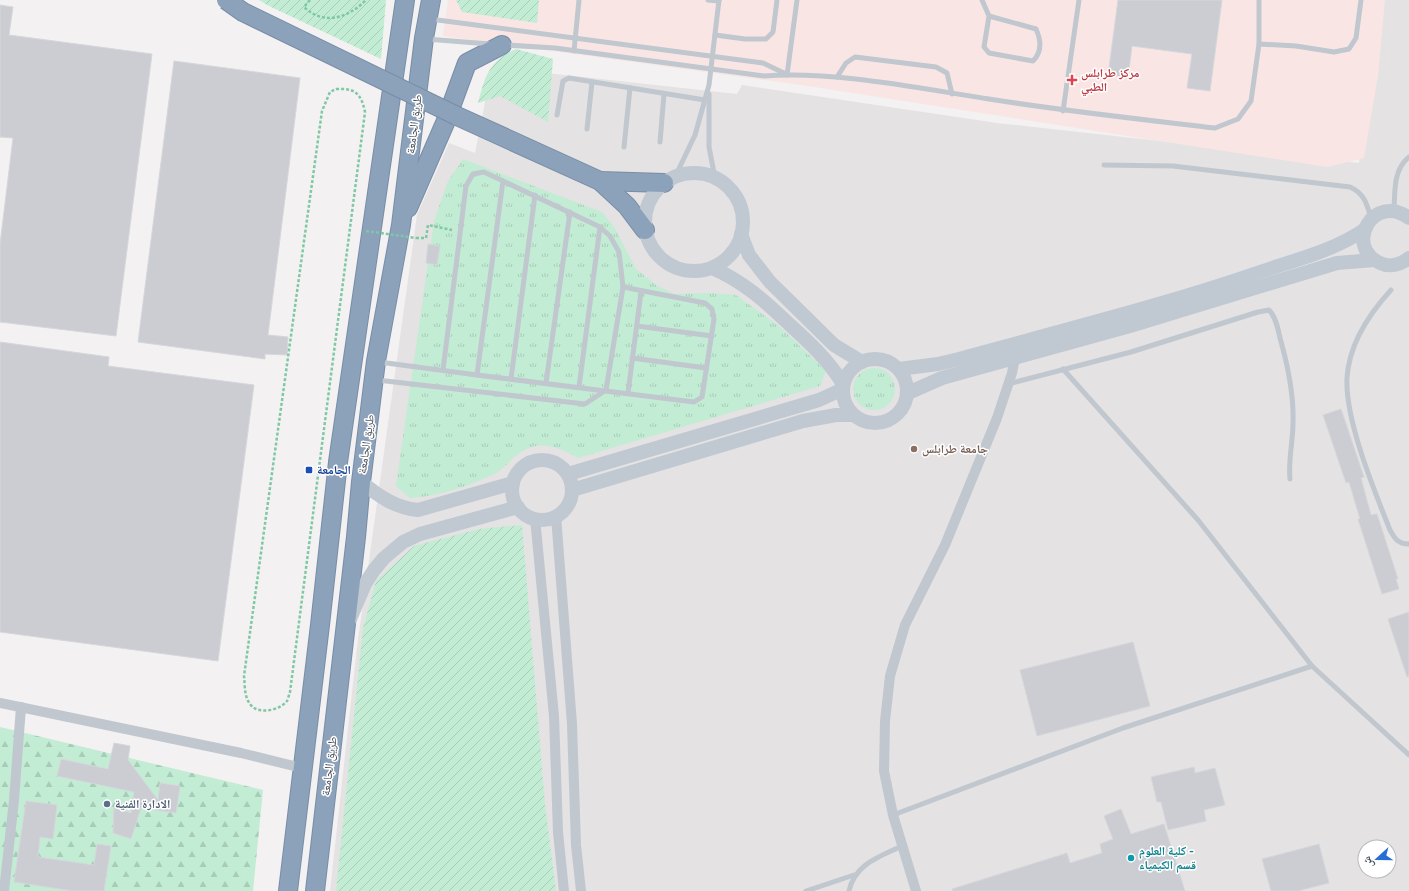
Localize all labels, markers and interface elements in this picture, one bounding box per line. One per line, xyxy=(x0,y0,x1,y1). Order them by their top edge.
place label: مركز طرابلس الطبي xyxy=(1081,66,1140,97)
marker: مركز طرابلس الطبي xyxy=(1066,74,1078,86)
street label: طريق الجامعة xyxy=(403,93,425,155)
street label: طريق الجامعة xyxy=(355,413,377,475)
place label: جامعة طرابلس xyxy=(922,442,988,457)
marker: جامعة طرابلس xyxy=(909,444,919,454)
place label: الجامعة xyxy=(317,463,351,477)
marker: الجامعة xyxy=(304,465,314,475)
street label: طريق الجامعة xyxy=(318,735,340,797)
place label: الادارة الفنية xyxy=(115,797,170,811)
marker: الادارة الفنية xyxy=(102,799,112,809)
north arrow xyxy=(1357,839,1397,879)
place label: كلية العلوم - قسم الكيمياء xyxy=(1139,844,1196,873)
marker: كلية العلوم - قسم الكيمياء xyxy=(1126,853,1136,863)
text: ش xyxy=(1360,854,1377,870)

